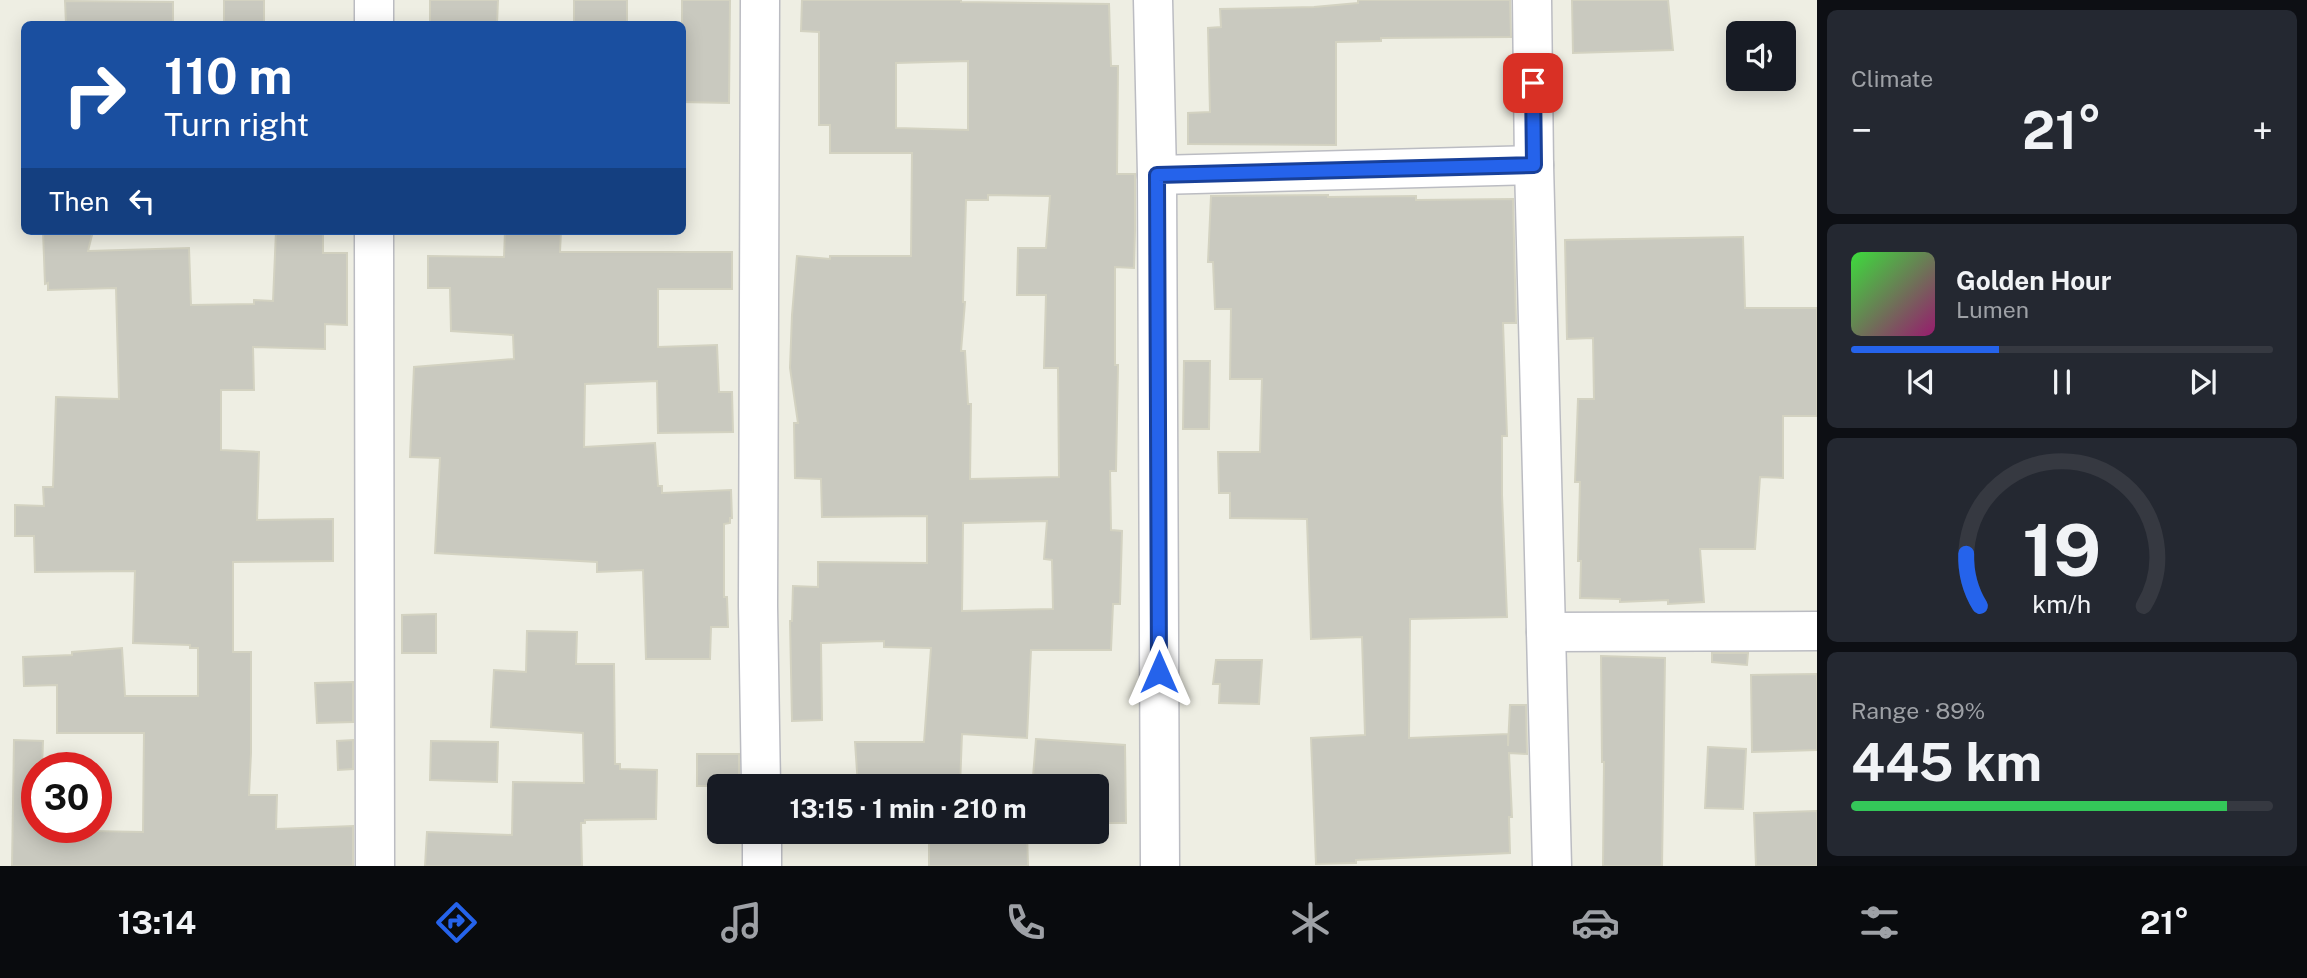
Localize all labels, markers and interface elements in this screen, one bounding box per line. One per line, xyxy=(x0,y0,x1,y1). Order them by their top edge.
map controls xyxy=(1726,21,1796,91)
button: sound xyxy=(1726,21,1796,91)
text: 110 m xyxy=(164,47,292,105)
icon: right xyxy=(49,49,140,140)
pin xyxy=(1503,53,1563,113)
icon: arrive xyxy=(1514,64,1552,102)
text: Climate xyxy=(1851,65,1933,92)
text: 21° xyxy=(2022,100,2102,161)
text: Turn right xyxy=(164,106,309,143)
text: − xyxy=(1851,108,1872,153)
text: + xyxy=(2252,108,2273,153)
icon: left xyxy=(123,182,161,220)
text: Then xyxy=(49,186,109,217)
text: Golden Hour xyxy=(1956,265,2111,296)
text: Lumen xyxy=(1956,296,2029,323)
icon: previous xyxy=(1902,363,1940,401)
icon: pause xyxy=(2043,363,2081,401)
icon: next xyxy=(2184,363,2222,401)
text: 19 xyxy=(2022,507,2102,592)
text: km/h xyxy=(2033,589,2091,619)
position arrow xyxy=(1122,635,1196,709)
text: Range · 89% xyxy=(1851,697,1985,724)
text: 445 km xyxy=(1851,732,2042,793)
speed limit sign: 30 xyxy=(21,752,112,843)
text: 13:15 · 1 min · 210 m xyxy=(789,793,1027,824)
icon: directions xyxy=(432,898,481,947)
icon: music xyxy=(717,898,766,947)
icon: phone xyxy=(1001,898,1050,947)
icon: climate xyxy=(1286,898,1335,947)
icon: car xyxy=(1571,898,1620,947)
icon: filters xyxy=(1855,898,1904,947)
text: 13:14 xyxy=(118,904,196,941)
text: 21° xyxy=(2140,904,2189,941)

